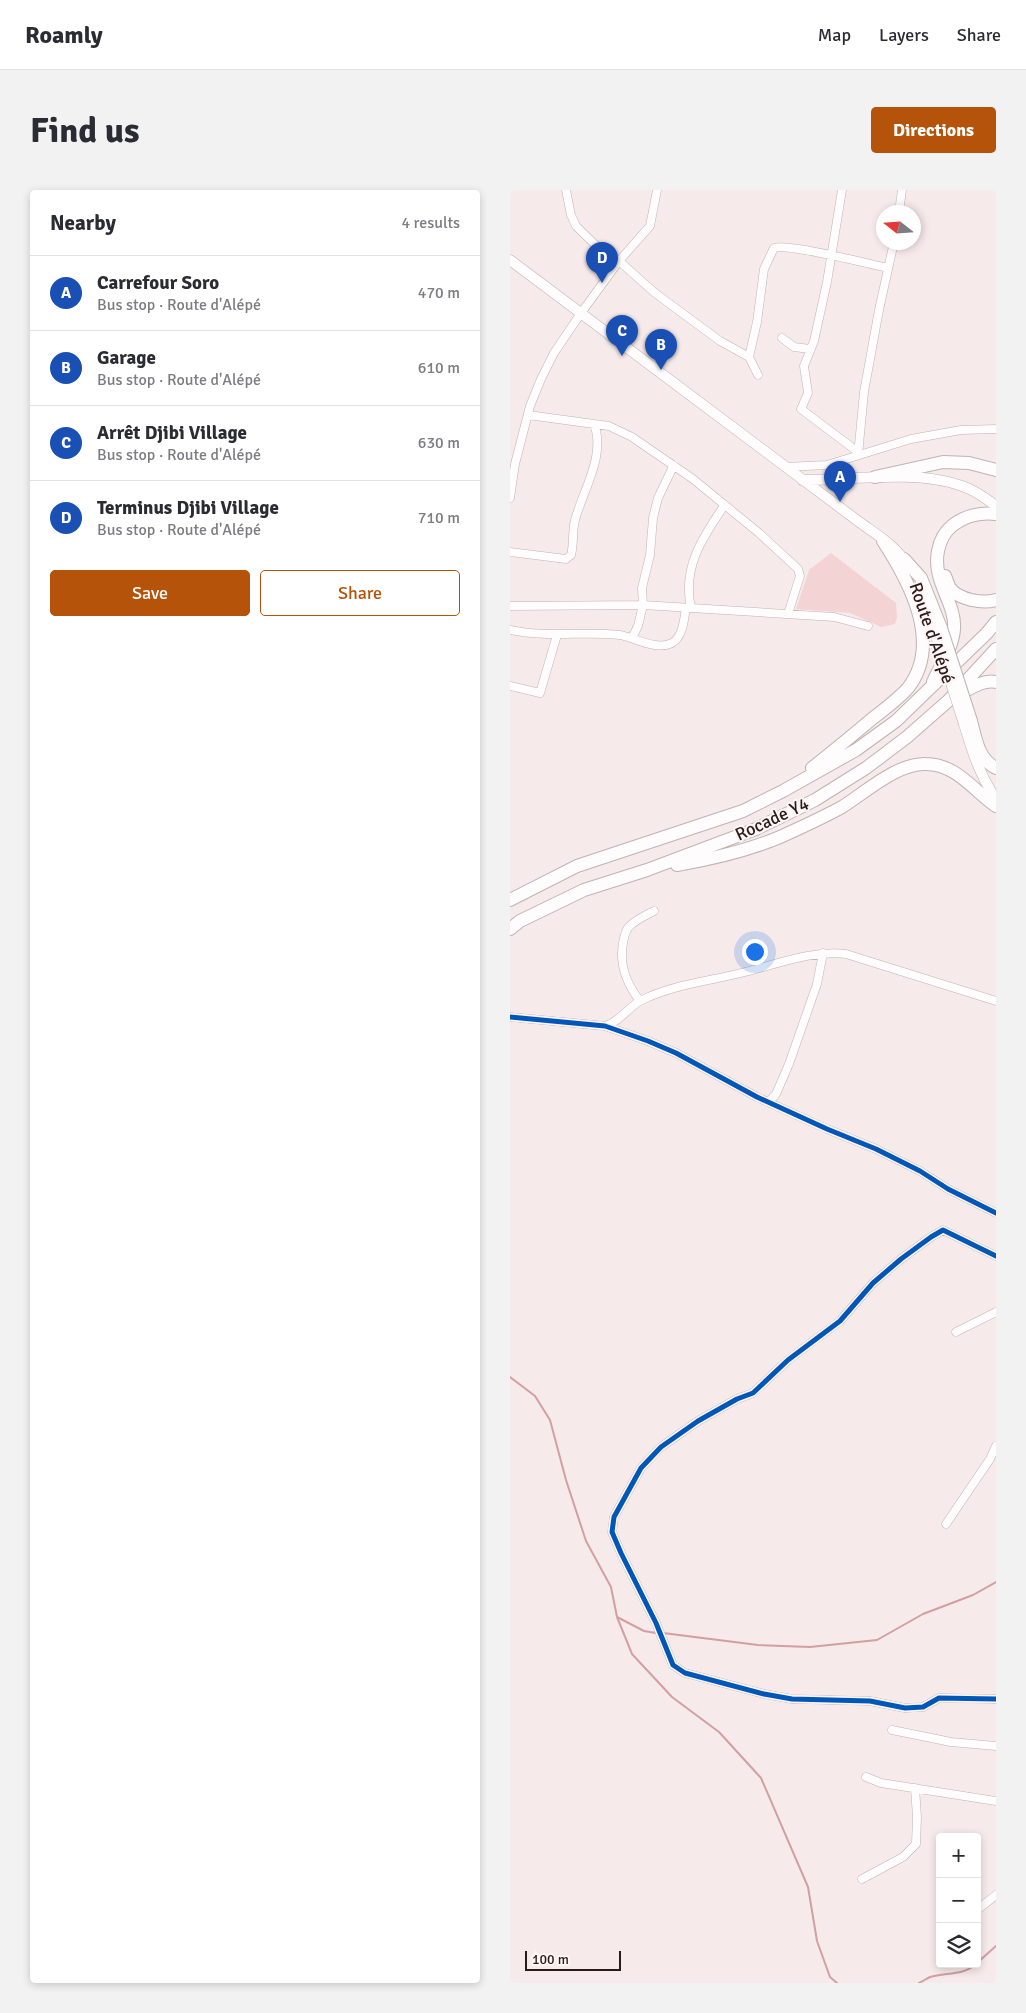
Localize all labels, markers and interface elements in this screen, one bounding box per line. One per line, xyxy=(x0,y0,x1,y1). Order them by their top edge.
text: Roamly xyxy=(25,20,103,50)
text: Map xyxy=(818,24,851,46)
text: Layers xyxy=(879,24,929,46)
text: Share xyxy=(957,24,1001,46)
button: Directions xyxy=(871,107,996,153)
text: Find us xyxy=(30,109,140,152)
north arrow xyxy=(876,205,921,250)
text: Nearby xyxy=(50,210,116,236)
text: 4 results xyxy=(401,213,460,233)
pin: D xyxy=(586,242,618,283)
text: Carrefour Soro xyxy=(97,271,219,295)
text: A xyxy=(61,283,71,303)
text: 470 m xyxy=(418,283,460,303)
text: Bus stop · Route d'Alépé xyxy=(97,295,261,315)
pin: C xyxy=(606,315,638,356)
pin: B xyxy=(645,329,677,370)
text: Garage xyxy=(97,346,156,370)
text: B xyxy=(61,358,71,378)
text: 610 m xyxy=(418,358,460,378)
text: Bus stop · Route d'Alépé xyxy=(97,370,261,390)
text: Arrêt Djibi Village xyxy=(97,421,247,445)
text: C xyxy=(61,433,71,453)
text: 630 m xyxy=(418,433,460,453)
text: Bus stop · Route d'Alépé xyxy=(97,445,261,465)
pin: A xyxy=(824,461,856,502)
text: Terminus Djibi Village xyxy=(97,496,279,520)
text: D xyxy=(61,508,71,528)
text: 710 m xyxy=(418,508,460,528)
text: Bus stop · Route d'Alépé xyxy=(97,520,261,540)
button: Save xyxy=(50,570,250,616)
button: Share xyxy=(260,570,460,616)
street label: Route d'Alépé xyxy=(904,579,960,687)
street label: Rocade Y4 xyxy=(732,792,813,846)
your location xyxy=(742,939,768,965)
map controls xyxy=(936,1833,981,1968)
button: + xyxy=(936,1833,981,1878)
button: − xyxy=(936,1878,981,1923)
button: layers xyxy=(936,1923,981,1968)
scale bar xyxy=(525,1948,621,1971)
text: 100 m xyxy=(532,1951,569,1968)

